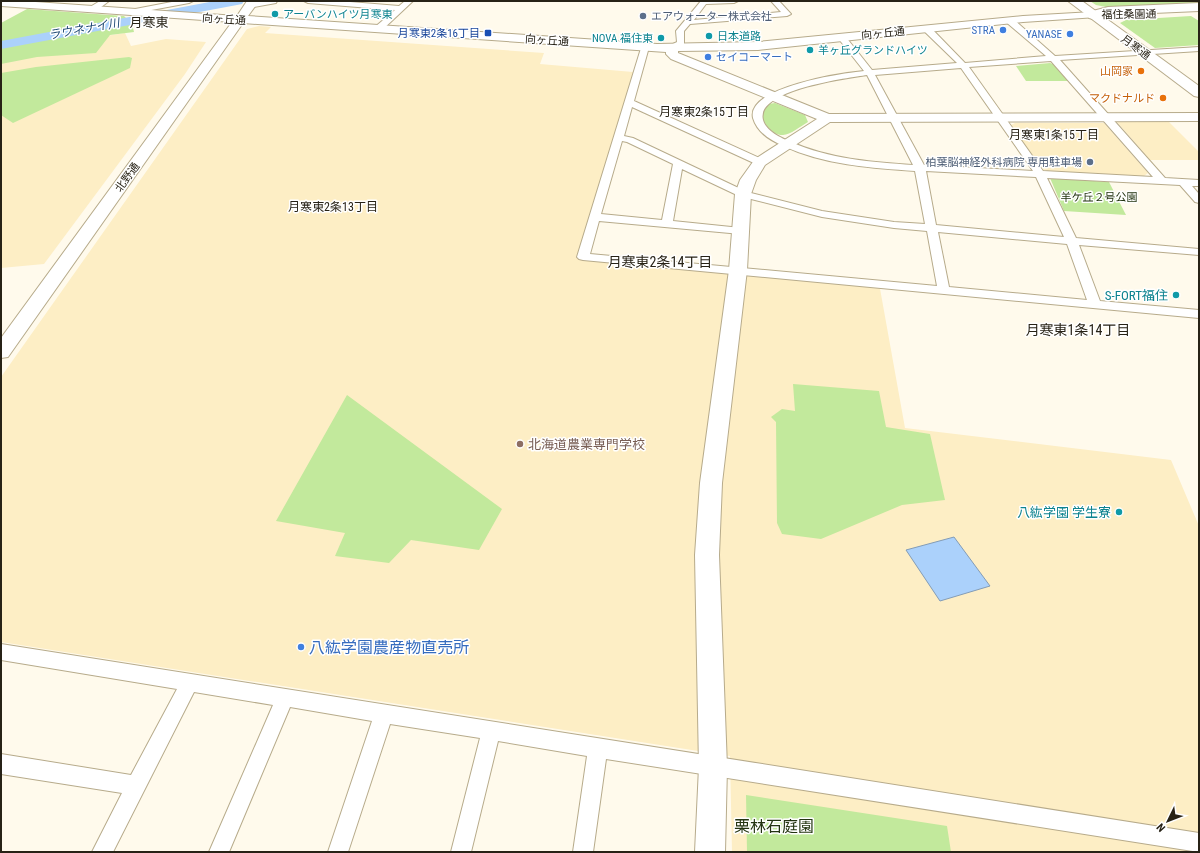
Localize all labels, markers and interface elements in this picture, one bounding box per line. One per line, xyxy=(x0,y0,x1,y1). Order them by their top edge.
place label: アーバンハイツ月寒東 xyxy=(283,8,393,21)
street label: 福住桑園通 xyxy=(1101,8,1157,21)
marker: アーバンハイツ月寒東 xyxy=(270,9,280,19)
place label: エアウォーター株式会社 xyxy=(651,10,772,23)
street label: 向ヶ丘通 xyxy=(202,11,246,28)
marker: エアウォーター株式会社 xyxy=(638,11,648,21)
district label: 月寒東 xyxy=(129,15,169,30)
water label: ラウネナイ川 xyxy=(47,16,123,42)
place label: STRA xyxy=(971,24,996,37)
street label: 向ヶ丘通 xyxy=(860,25,906,42)
marker: STRA xyxy=(998,25,1008,35)
place label: 月寒東2条16丁目 xyxy=(398,27,480,40)
marker: 月寒東2条16丁目 xyxy=(483,28,493,38)
place label: YANASE xyxy=(1026,28,1063,41)
marker: YANASE xyxy=(1065,29,1075,39)
place label: 日本道路 xyxy=(717,30,761,43)
marker: 日本道路 xyxy=(704,31,714,41)
street label: 向ヶ丘通 xyxy=(525,32,569,49)
place label: NOVA 福住東 xyxy=(592,32,653,45)
street label: 月寒通 xyxy=(1119,32,1153,62)
marker: NOVA 福住東 xyxy=(656,33,666,43)
place label: 羊ヶ丘グランドハイツ xyxy=(818,44,928,57)
marker: 羊ヶ丘グランドハイツ xyxy=(805,45,815,55)
place label: セイコーマート xyxy=(716,51,793,64)
marker: セイコーマート xyxy=(703,52,713,62)
place label: 山岡家 xyxy=(1100,65,1133,78)
marker: 山岡家 xyxy=(1136,66,1146,76)
place label: マクドナルド xyxy=(1089,92,1155,105)
marker: マクドナルド xyxy=(1158,93,1168,103)
district label: 月寒東2条15丁目 xyxy=(659,105,749,119)
district label: 月寒東1条15丁目 xyxy=(1009,128,1099,142)
place label: 柏葉脳神経外科病院 専用駐車場 xyxy=(925,156,1082,169)
marker: 柏葉脳神経外科病院 専用駐車場 xyxy=(1085,157,1095,167)
street label: 北野通 xyxy=(112,160,142,194)
park label: 羊ケ丘２号公園 xyxy=(1061,191,1138,204)
district label: 月寒東2条13丁目 xyxy=(288,200,378,214)
district label: 月寒東2条14丁目 xyxy=(608,254,712,270)
place label: S-FORT福住 xyxy=(1105,288,1168,303)
marker: S-FORT福住 xyxy=(1171,290,1181,300)
district label: 月寒東1条14丁目 xyxy=(1026,322,1130,338)
place label: 北海道農業専門学校 xyxy=(528,437,645,452)
marker: 北海道農業専門学校 xyxy=(515,439,525,449)
place label: 八紘学園 学生寮 xyxy=(1017,505,1111,520)
marker: 八紘学園 学生寮 xyxy=(1114,507,1124,517)
place label: 八紘学園農産物直売所 xyxy=(309,638,469,657)
marker: 八紘学園農産物直売所 xyxy=(296,642,306,652)
north arrow xyxy=(1148,801,1188,841)
park label: 栗林石庭園 xyxy=(734,817,814,836)
text: N xyxy=(1154,820,1168,834)

